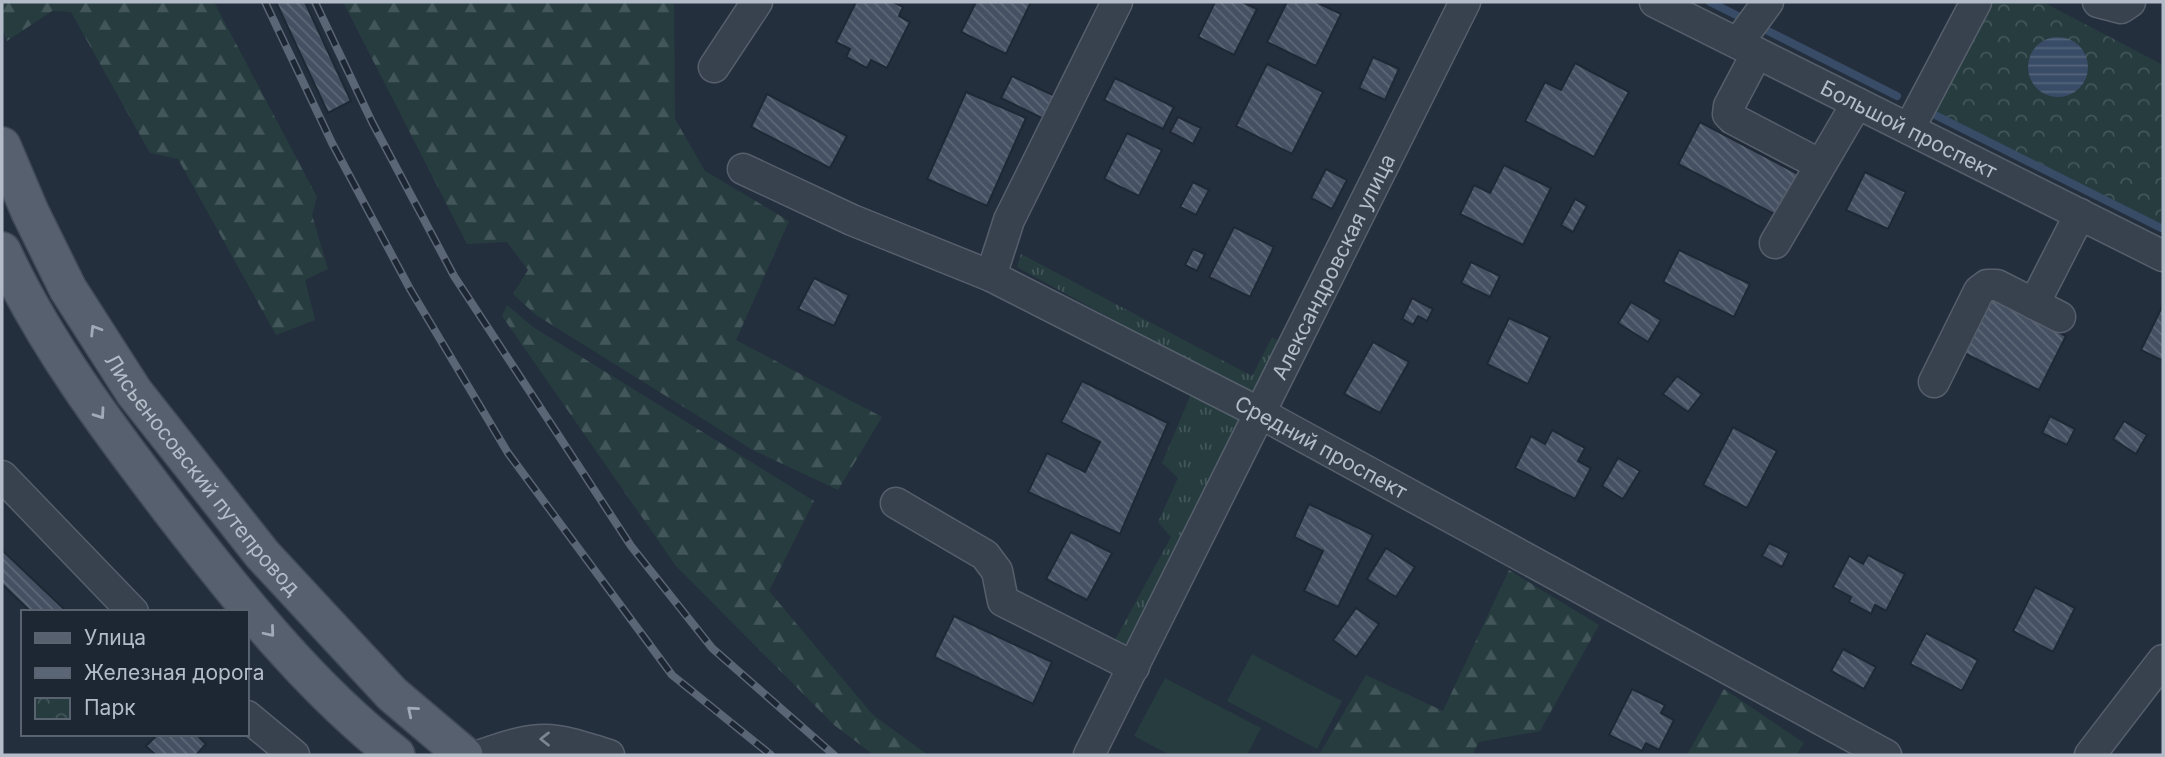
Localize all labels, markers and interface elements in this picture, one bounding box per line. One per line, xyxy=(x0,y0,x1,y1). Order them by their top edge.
street label: Большой проспект xyxy=(1817,74,2001,184)
street label: Александровская улица xyxy=(1266,149,1400,384)
one-way arrow xyxy=(90,325,103,338)
street label: Лисьеносовский путепровод xyxy=(100,349,306,600)
street label: Средний проспект xyxy=(1231,390,1412,504)
one-way arrow xyxy=(92,406,104,419)
legend xyxy=(21,610,248,736)
one-way arrow xyxy=(262,624,275,637)
text: Улица xyxy=(84,625,146,650)
text: Железная дорога xyxy=(84,660,264,685)
text: Парк xyxy=(84,695,136,720)
one-way arrow xyxy=(407,707,420,719)
one-way arrow xyxy=(539,731,550,747)

